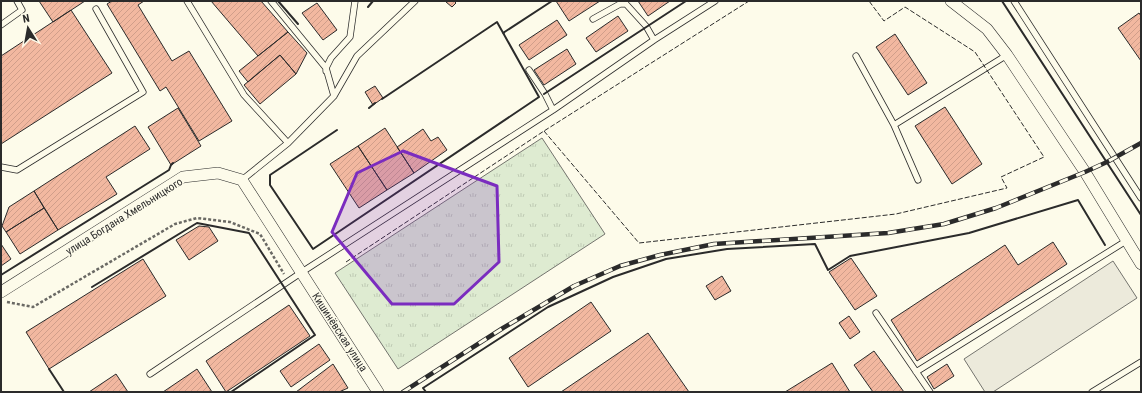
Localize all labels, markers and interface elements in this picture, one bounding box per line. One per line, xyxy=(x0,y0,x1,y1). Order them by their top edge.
north arrow xyxy=(8,8,48,48)
text: N xyxy=(22,12,31,26)
street label: улица Богдана Хмельницкого xyxy=(63,175,186,258)
street label: Кишинёвская улица xyxy=(309,290,370,374)

